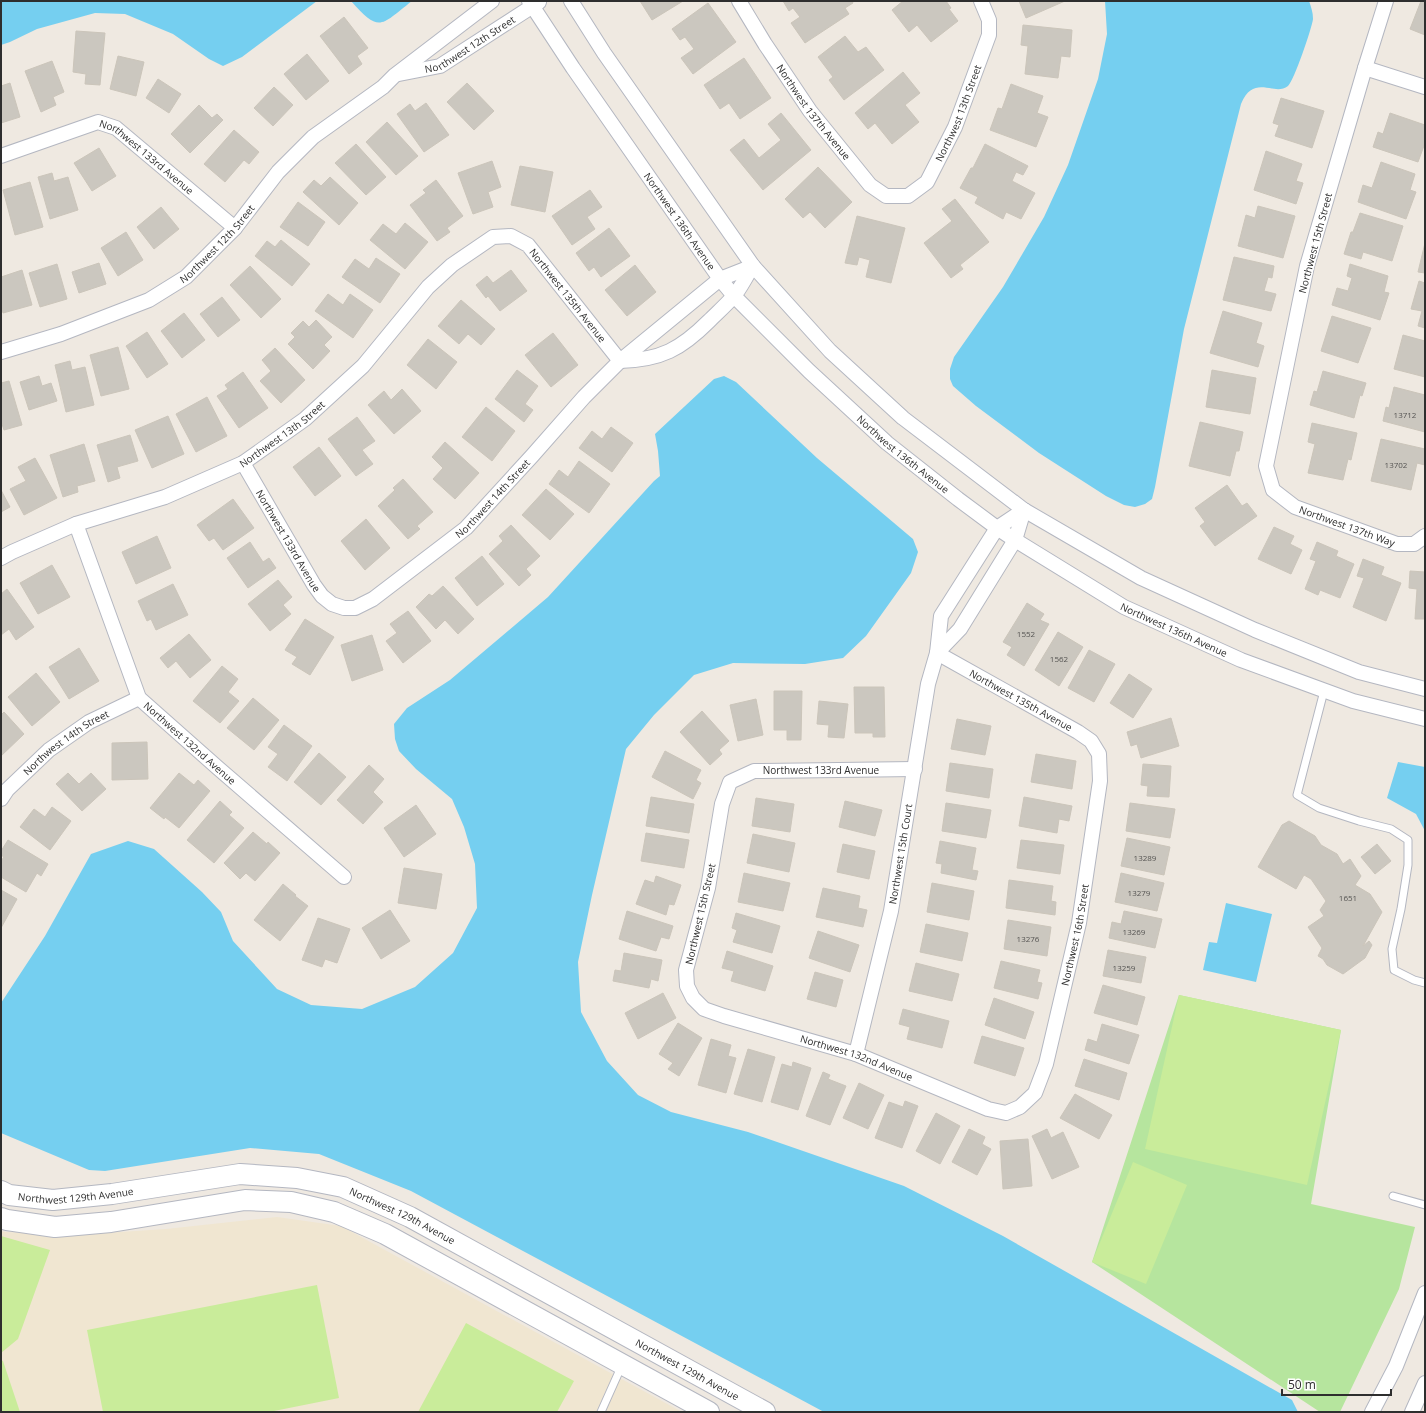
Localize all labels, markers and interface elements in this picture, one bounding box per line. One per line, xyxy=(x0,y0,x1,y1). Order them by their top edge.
street label: Northwest 12th Street xyxy=(423,12,518,76)
street label: Northwest 137th Avenue xyxy=(774,61,854,163)
street label: Northwest 13th Street xyxy=(932,62,985,164)
street label: Northwest 133rd Avenue xyxy=(98,116,197,198)
street label: Northwest 136th Avenue xyxy=(641,170,719,273)
street label: Northwest 15th Street xyxy=(1295,191,1335,295)
street label: Northwest 12th Street xyxy=(177,201,258,286)
street label: Northwest 135th Avenue xyxy=(526,245,610,345)
street label: Northwest 13th Street xyxy=(236,397,328,471)
house number: 13712 xyxy=(1394,409,1417,420)
street label: Northwest 136th Avenue xyxy=(854,412,952,497)
street label: Northwest 14th Street xyxy=(452,456,533,541)
house number: 13702 xyxy=(1385,459,1408,470)
street label: Northwest 133rd Avenue xyxy=(253,487,324,595)
street label: Northwest 137th Way xyxy=(1297,502,1398,550)
street label: Northwest 136th Avenue xyxy=(1118,599,1230,660)
house number: 1552 xyxy=(1017,628,1036,639)
house number: 1562 xyxy=(1050,653,1069,664)
street label: Northwest 135th Avenue xyxy=(967,666,1075,734)
street label: Northwest 132nd Avenue xyxy=(141,699,239,788)
street label: Northwest 14th Street xyxy=(20,706,111,778)
street label: Northwest 133rd Avenue xyxy=(763,763,880,777)
street label: Northwest 15th Court xyxy=(885,802,915,905)
house number: 13289 xyxy=(1134,852,1157,863)
street label: Northwest 15th Street xyxy=(682,862,719,966)
street label: Northwest 16th Street xyxy=(1058,883,1092,987)
house number: 13279 xyxy=(1128,887,1151,898)
house number: 1651 xyxy=(1339,892,1357,903)
house number: 13269 xyxy=(1123,926,1146,937)
house number: 13276 xyxy=(1017,933,1040,944)
house number: 13259 xyxy=(1113,962,1136,973)
street label: Northwest 132nd Avenue xyxy=(799,1031,915,1084)
street label: Northwest 129th Avenue xyxy=(17,1184,135,1207)
street label: Northwest 129th Avenue xyxy=(347,1184,458,1248)
street label: Northwest 129th Avenue xyxy=(633,1335,742,1404)
scale bar xyxy=(1282,1371,1391,1397)
text: 50 m xyxy=(1288,1376,1316,1393)

